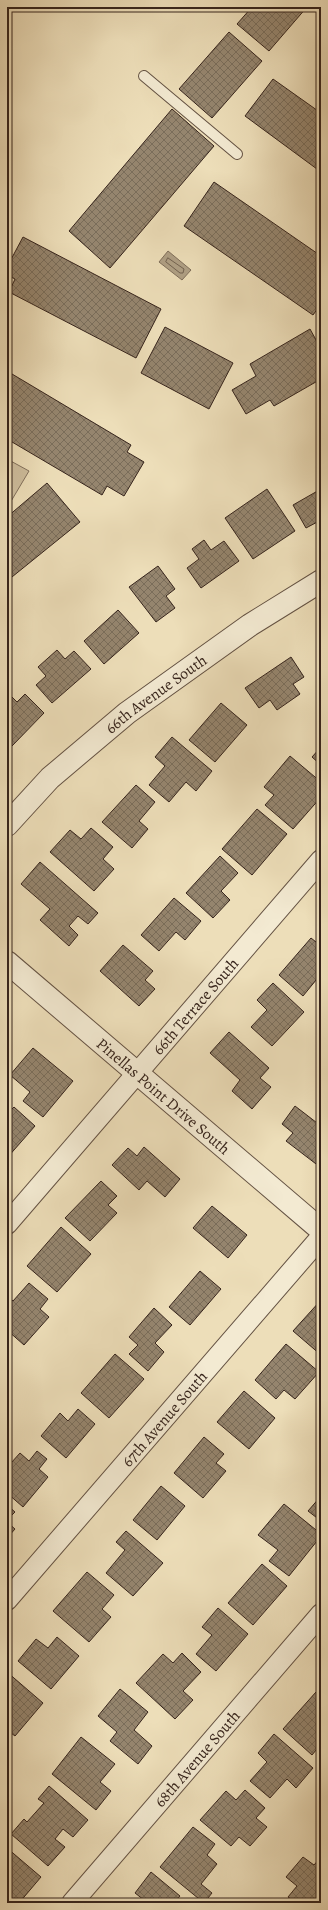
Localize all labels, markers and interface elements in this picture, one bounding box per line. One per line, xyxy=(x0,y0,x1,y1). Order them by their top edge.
street label: 66th Avenue South xyxy=(101,649,212,739)
street label: 66th Terrace South xyxy=(148,953,244,1060)
street label: Pinellas Point Drive South xyxy=(91,1033,235,1160)
street label: 67th Avenue South xyxy=(117,1366,213,1472)
street label: 68th Avenue South xyxy=(149,1705,246,1812)

